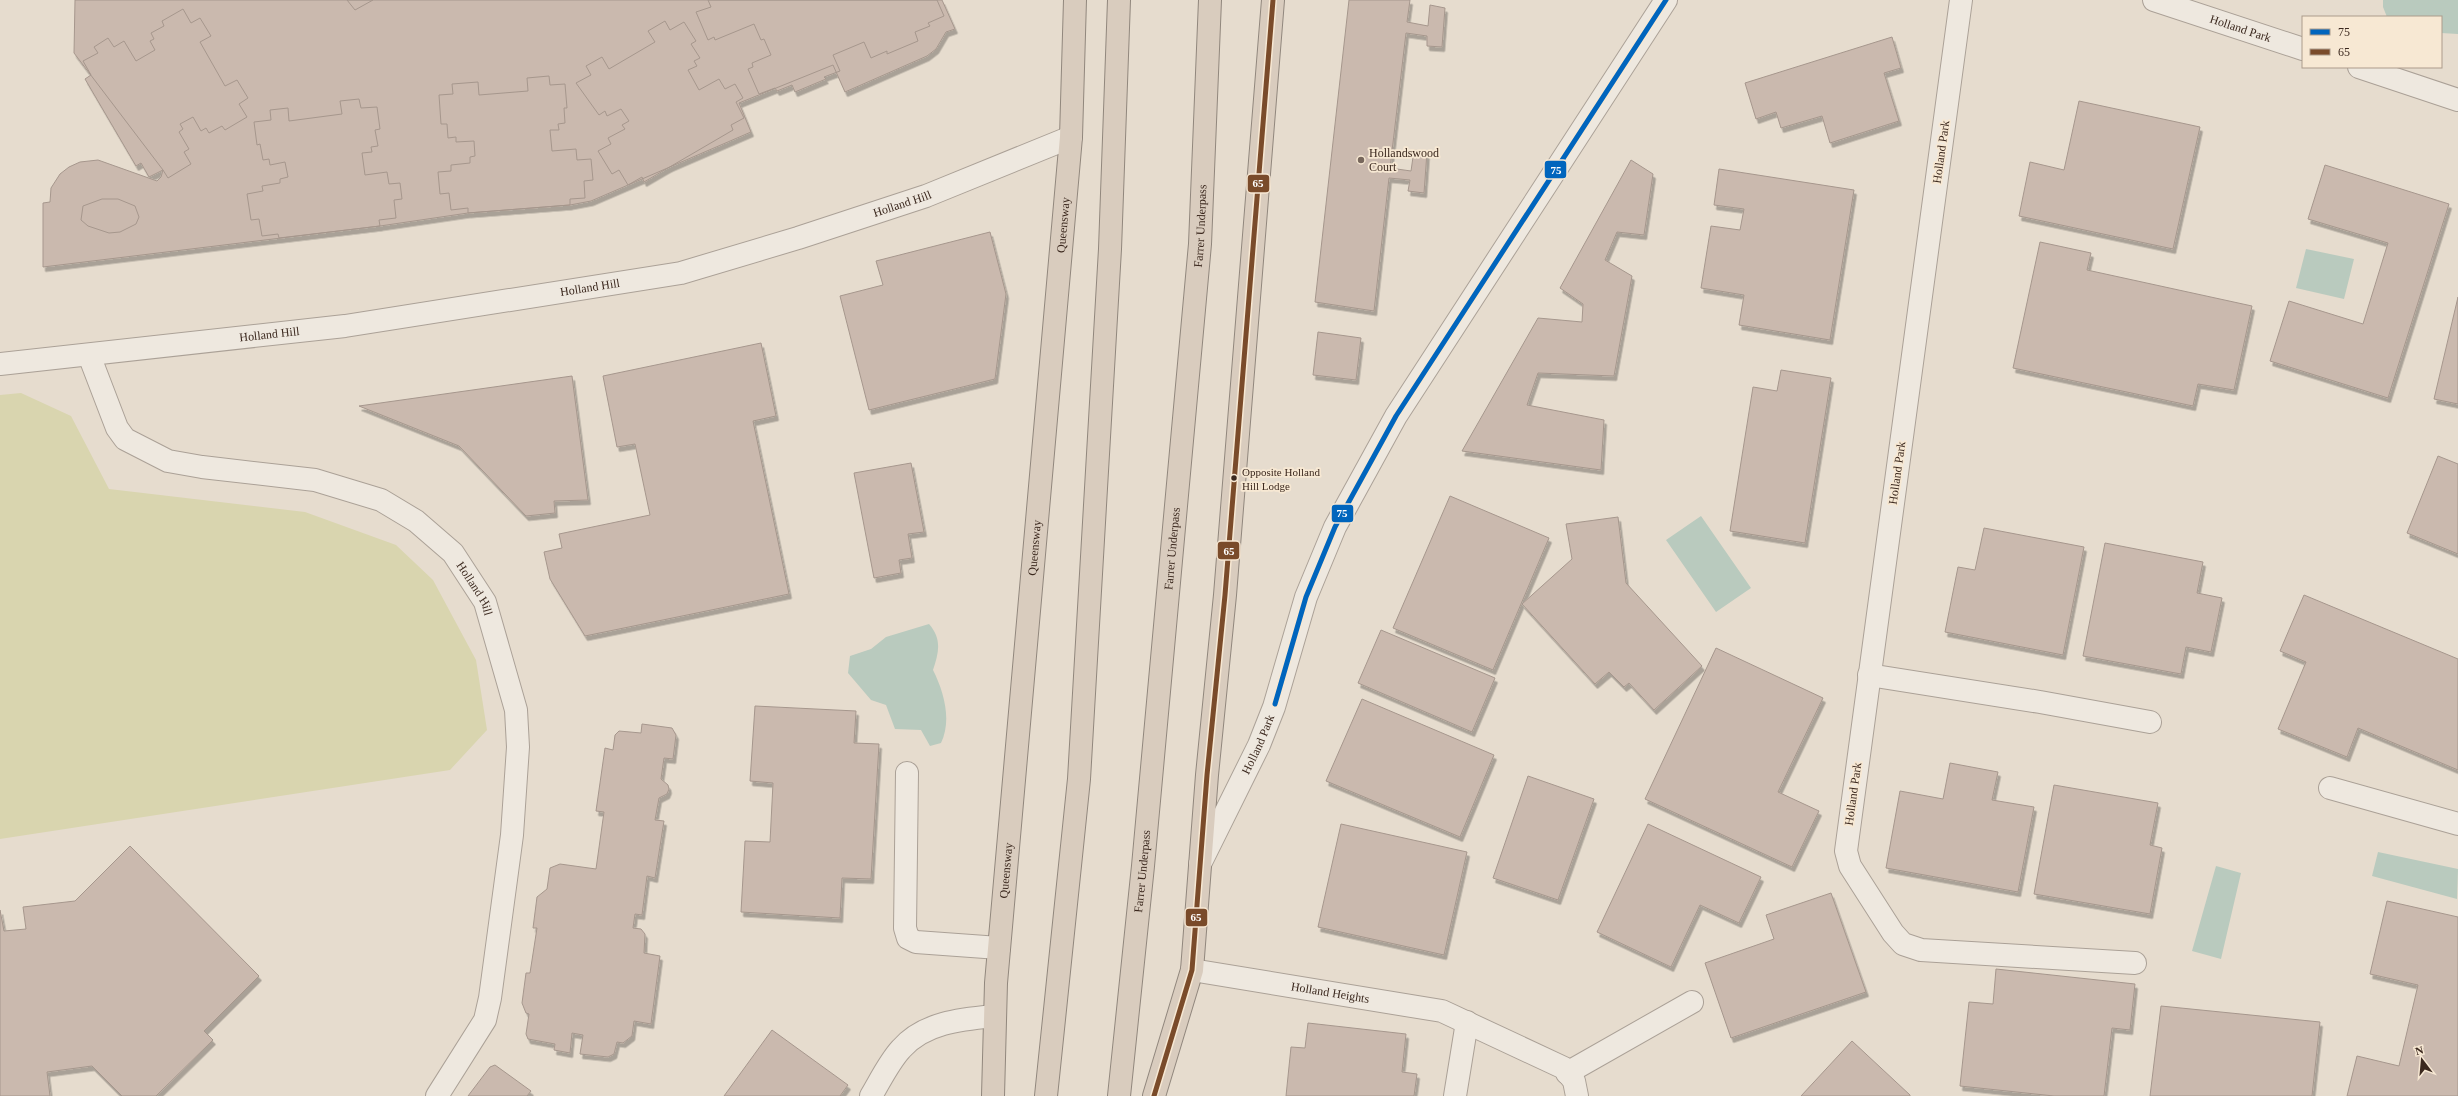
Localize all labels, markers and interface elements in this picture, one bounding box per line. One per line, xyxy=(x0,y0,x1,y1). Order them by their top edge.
street label: Holland Park xyxy=(2208,12,2273,45)
legend xyxy=(2302,16,2442,68)
text: 75 xyxy=(2338,25,2350,39)
text: 65 xyxy=(2338,45,2350,59)
street label: Holland Park xyxy=(1930,120,1952,184)
place label: Hollandswood Court xyxy=(1369,146,1439,174)
marker: Hollandswood Court xyxy=(1356,155,1366,165)
line badge: 75 xyxy=(1544,160,1567,179)
text: 75 xyxy=(1551,164,1562,176)
line badge: 65 xyxy=(1247,174,1270,193)
text: 65 xyxy=(1253,177,1264,189)
street label: Farrer Underpass xyxy=(1191,184,1209,268)
street label: Holland Hill xyxy=(871,187,934,220)
street label: Queensway xyxy=(1054,197,1073,254)
street label: Holland Hill xyxy=(559,276,621,299)
street label: Holland Hill xyxy=(239,324,301,345)
street label: Holland Park xyxy=(1886,441,1908,505)
place label: Opposite Holland Hill Lodge xyxy=(1242,466,1320,492)
marker: Opposite Holland Hill Lodge xyxy=(1229,473,1239,483)
line badge: 75 xyxy=(1331,504,1354,523)
street label: Farrer Underpass xyxy=(1161,506,1183,591)
text: 75 xyxy=(1337,507,1348,519)
street label: Queensway xyxy=(1025,519,1044,576)
line badge: 65 xyxy=(1217,541,1240,560)
text: 65 xyxy=(1224,545,1235,557)
street label: Holland Hill xyxy=(454,559,496,618)
street label: Holland Park xyxy=(1239,713,1277,776)
street label: Holland Park xyxy=(1842,762,1864,826)
street label: Farrer Underpass xyxy=(1131,829,1153,913)
street label: Queensway xyxy=(997,842,1015,899)
line badge: 65 xyxy=(1185,908,1208,927)
text: 65 xyxy=(1191,911,1202,923)
street label: Holland Heights xyxy=(1290,979,1371,1006)
north arrow xyxy=(2402,1040,2442,1080)
text: N xyxy=(2414,1044,2425,1057)

